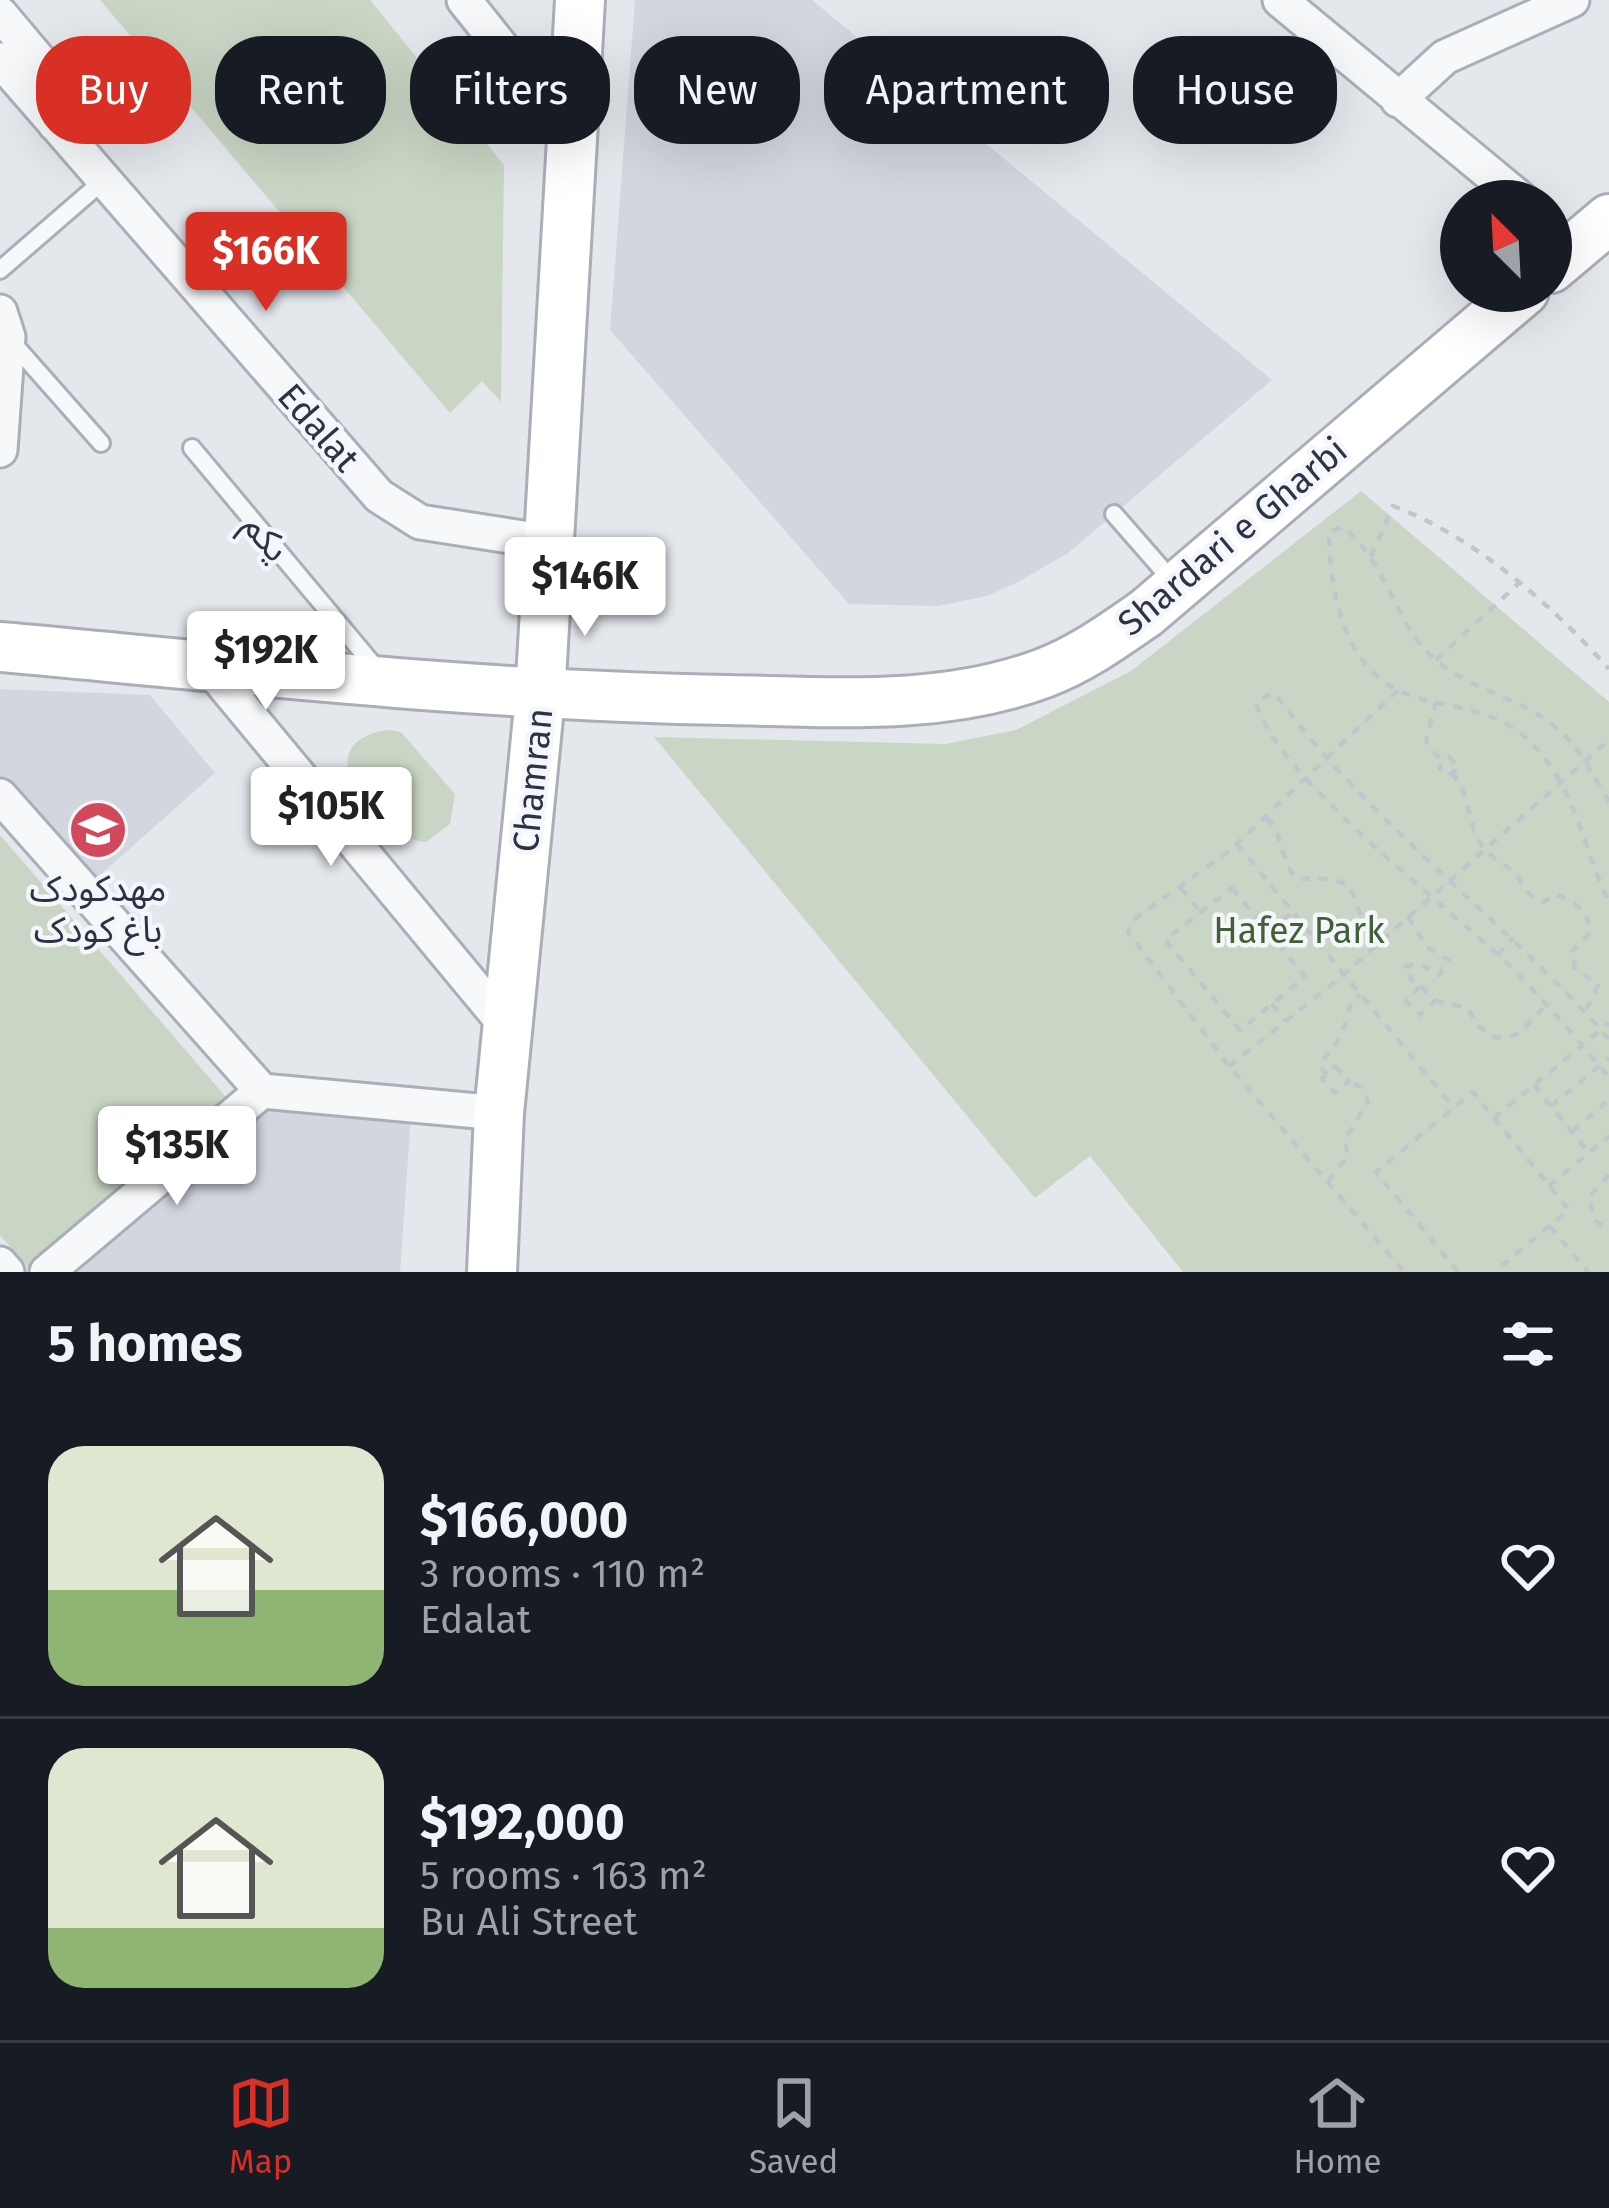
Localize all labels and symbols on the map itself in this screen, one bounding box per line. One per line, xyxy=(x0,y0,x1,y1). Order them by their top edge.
north arrow xyxy=(1440,180,1572,312)
pin: $166K xyxy=(182,212,350,314)
street label: Edalat xyxy=(268,375,368,481)
street label: Shardari e Gharbi xyxy=(1109,428,1356,645)
street label: یکم xyxy=(230,505,299,574)
pin: $146K xyxy=(501,537,669,639)
pin: $192K xyxy=(182,611,350,713)
street label: Chamran xyxy=(504,706,562,854)
pin: $105K xyxy=(247,767,415,869)
school or university icon: مهدکودک باغ کودک xyxy=(67,799,129,861)
place label: مهدکودک باغ کودک xyxy=(30,867,166,956)
park label: Hafez Park xyxy=(1213,909,1385,953)
pin: $135K xyxy=(93,1106,261,1208)

